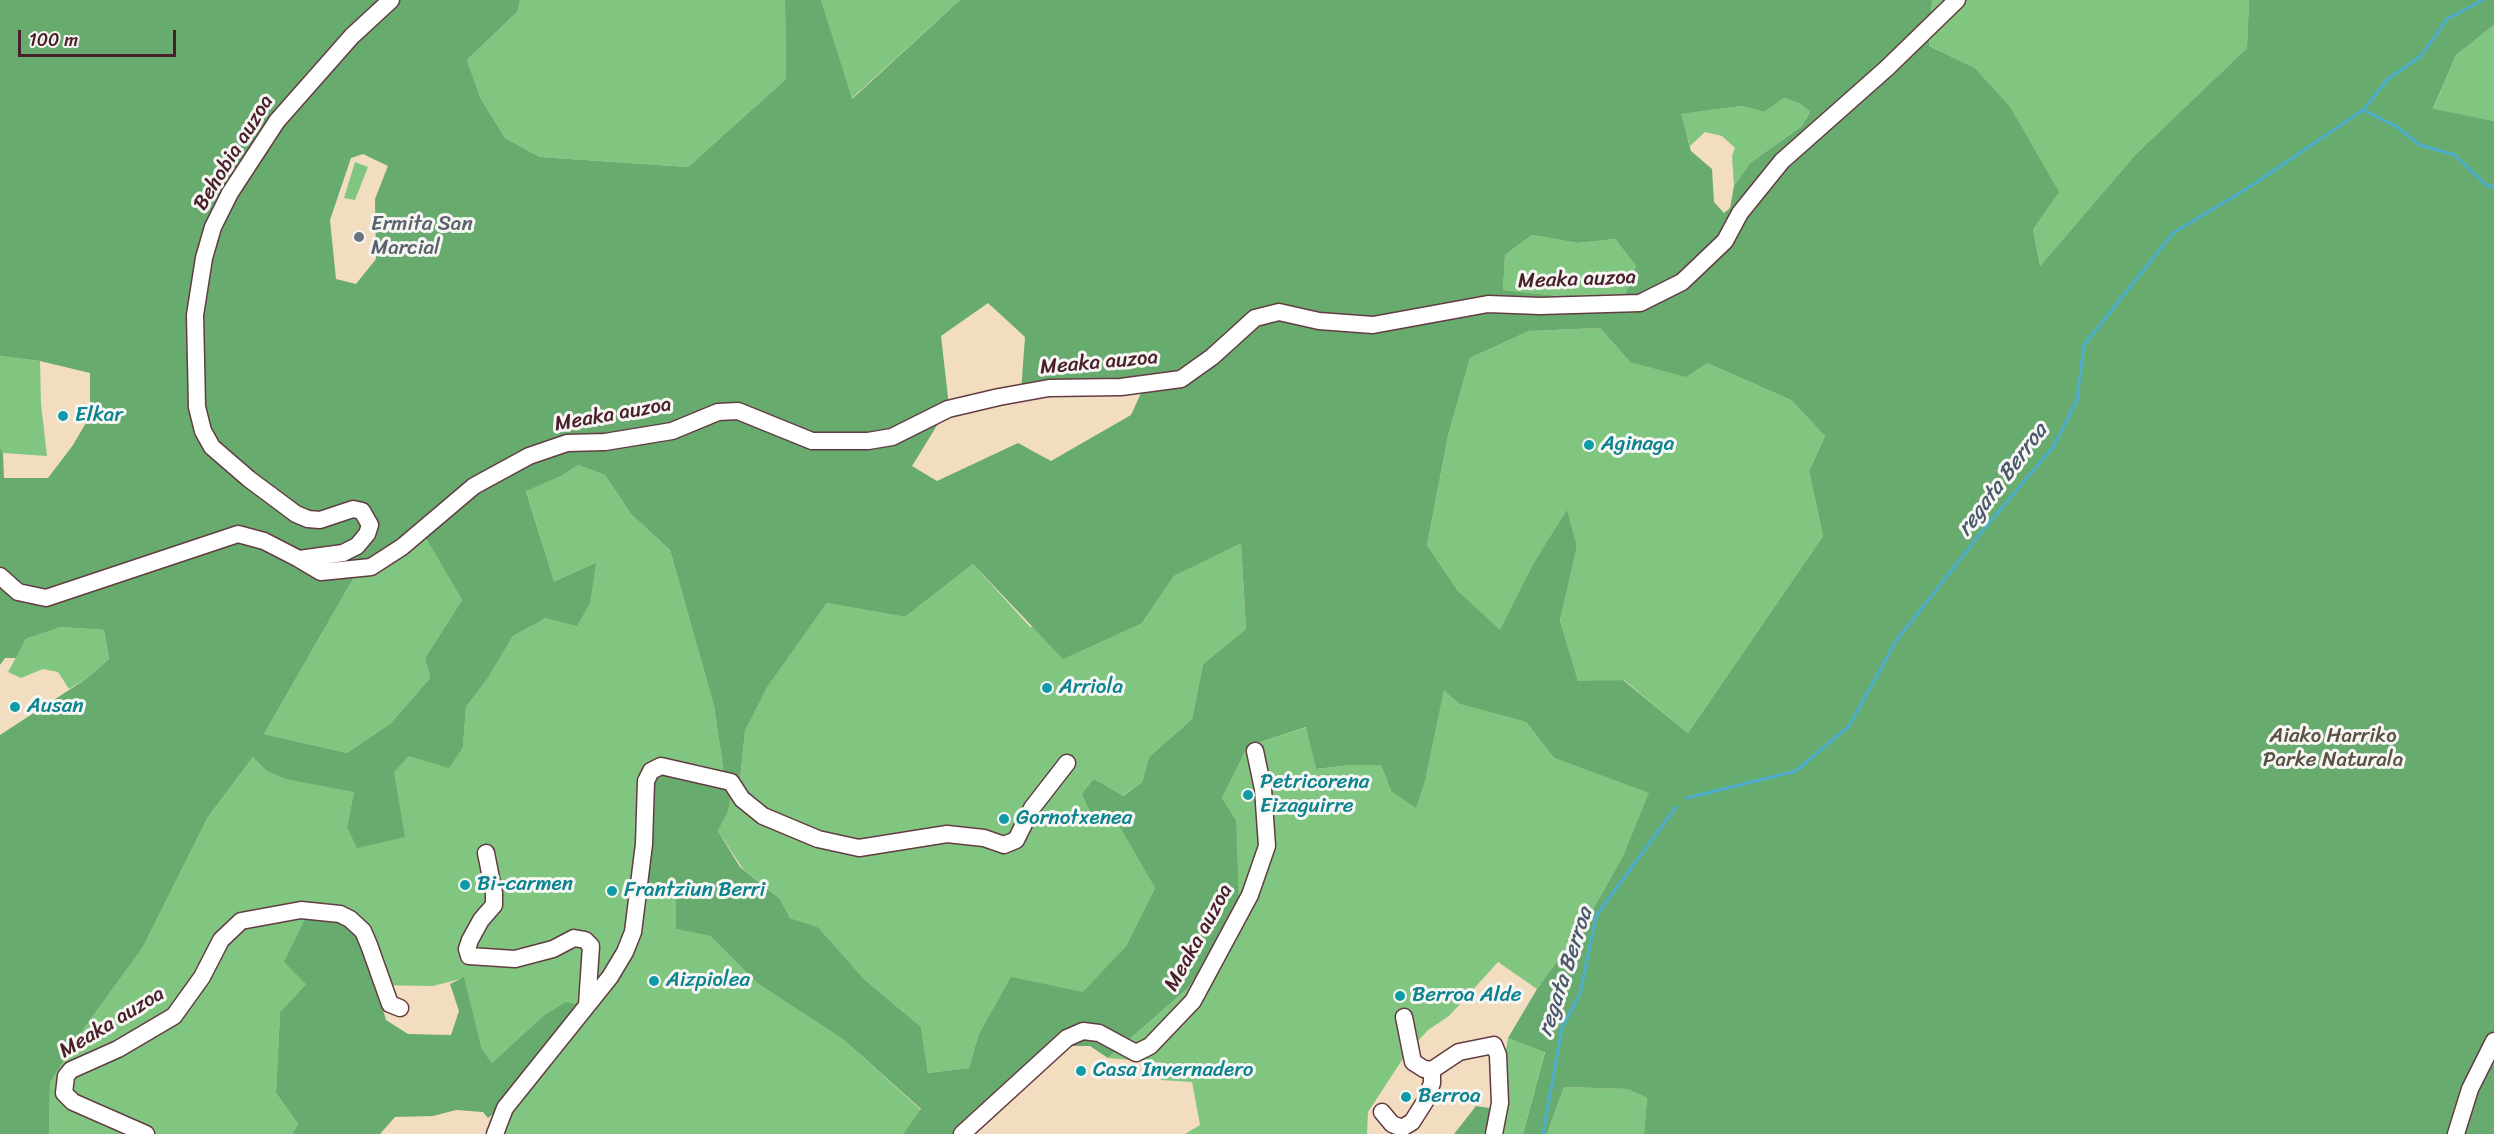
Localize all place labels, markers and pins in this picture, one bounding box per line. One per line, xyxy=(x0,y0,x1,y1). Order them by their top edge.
place label: Ermita San Marcial xyxy=(371,212,473,262)
marker: Ermita San Marcial xyxy=(352,230,366,244)
place label: Elkar xyxy=(75,403,123,429)
marker: Elkar xyxy=(56,409,70,423)
place label: Aginaga xyxy=(1601,432,1674,458)
marker: Aginaga xyxy=(1582,438,1596,452)
place label: Arriola xyxy=(1059,675,1123,701)
marker: Arriola xyxy=(1040,681,1054,695)
place label: Ausan xyxy=(27,694,84,720)
marker: Ausan xyxy=(8,700,22,714)
place label: Petricorena Eizaguirre xyxy=(1260,770,1369,820)
marker: Petricorena Eizaguirre xyxy=(1241,788,1255,802)
place label: Gornotxenea xyxy=(1016,806,1132,832)
marker: Gornotxenea xyxy=(997,812,1011,826)
place label: Bi-carmen xyxy=(477,872,573,898)
marker: Bi-carmen xyxy=(458,878,472,892)
place label: Frantziun Berri xyxy=(624,878,765,904)
marker: Frantziun Berri xyxy=(605,884,619,898)
place label: Aizpiolea xyxy=(666,968,750,994)
marker: Aizpiolea xyxy=(647,974,661,988)
place label: Berroa Alde xyxy=(1412,983,1522,1009)
marker: Berroa Alde xyxy=(1393,989,1407,1003)
place label: Casa Invernadero xyxy=(1093,1058,1253,1084)
marker: Casa Invernadero xyxy=(1074,1064,1088,1078)
place label: Berroa xyxy=(1418,1084,1480,1110)
marker: Berroa xyxy=(1399,1090,1413,1104)

